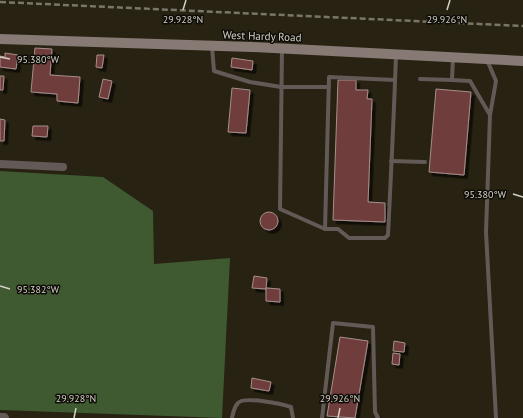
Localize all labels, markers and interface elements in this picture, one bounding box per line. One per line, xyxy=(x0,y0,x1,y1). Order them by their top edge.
text: 29.928°N xyxy=(163,13,203,26)
text: 29.926°N xyxy=(427,13,467,26)
street label: West Hardy Road xyxy=(222,28,302,44)
text: 95.380°W xyxy=(17,53,60,66)
text: 95.380°W xyxy=(464,188,507,201)
text: 95.382°W xyxy=(17,283,60,296)
text: 29.928°N xyxy=(56,392,96,405)
text: 29.926°N xyxy=(320,392,360,405)

